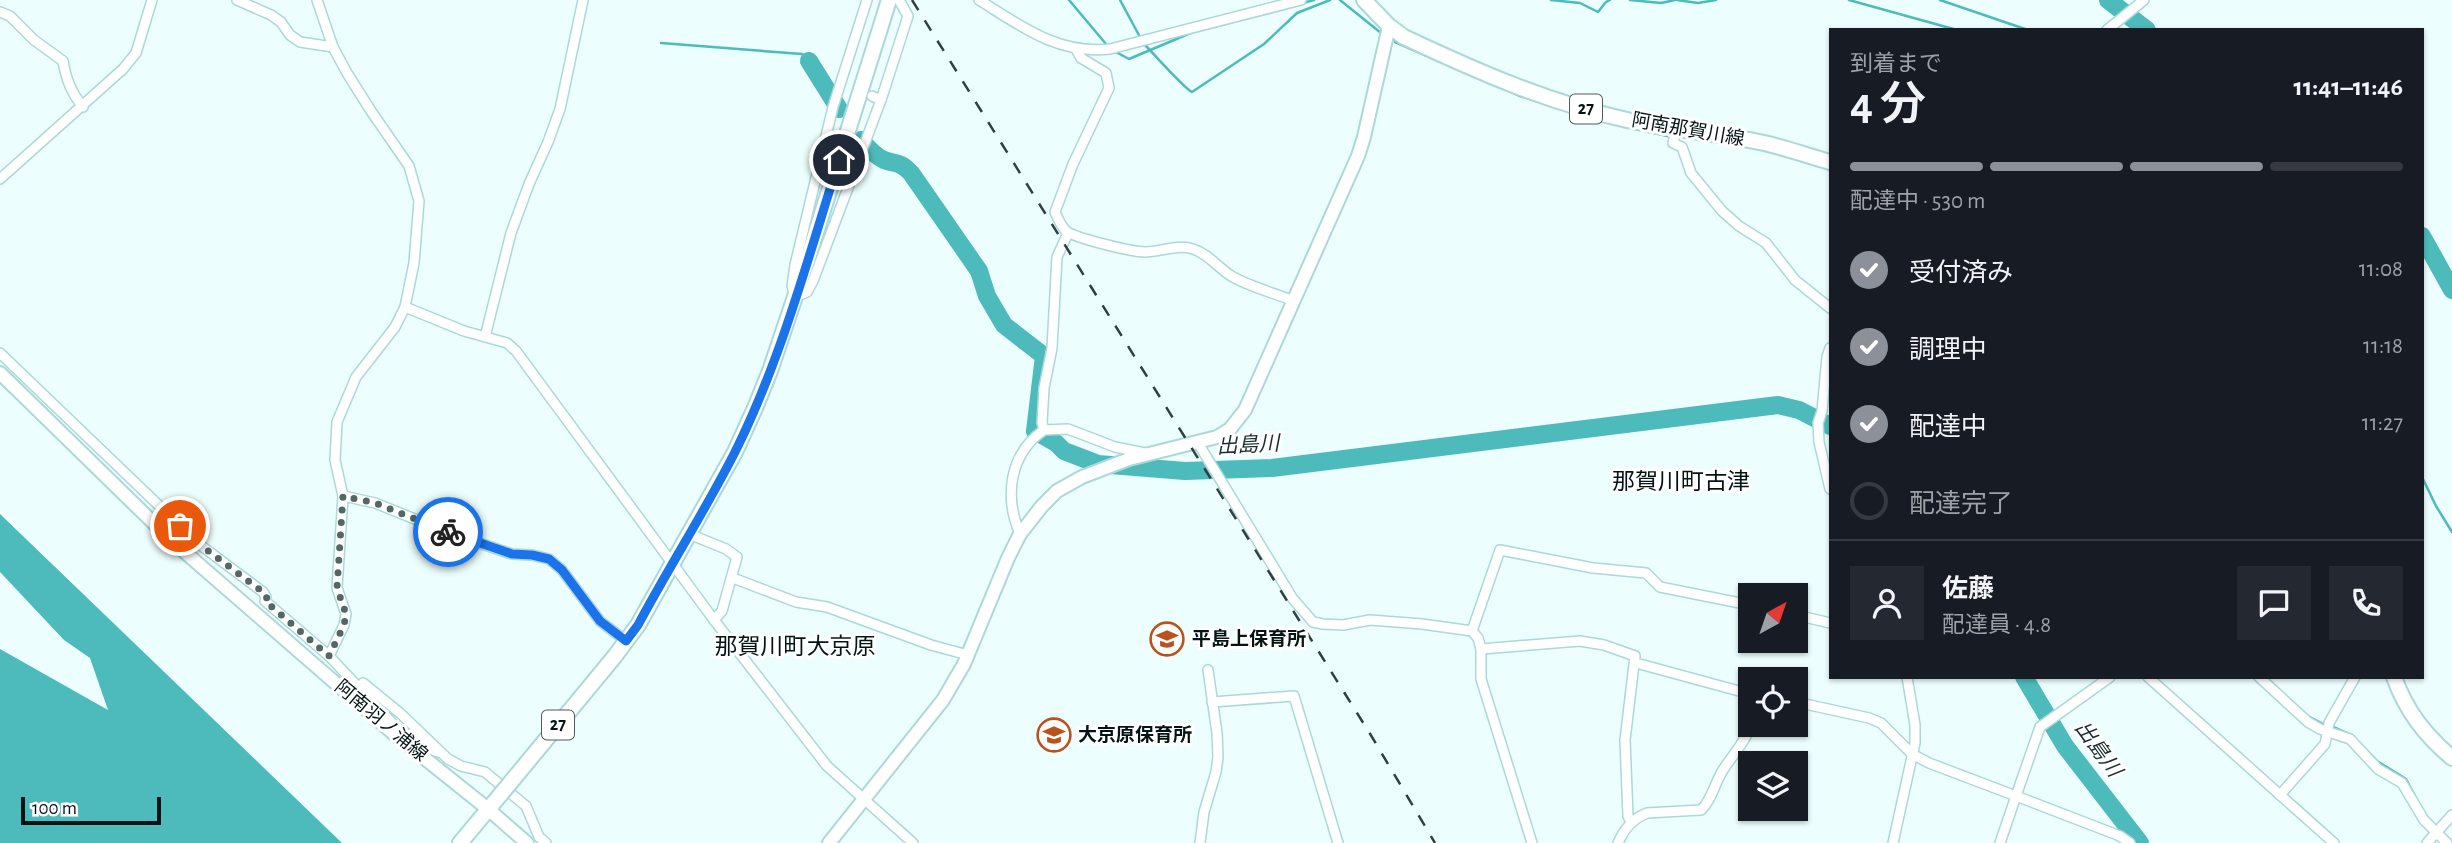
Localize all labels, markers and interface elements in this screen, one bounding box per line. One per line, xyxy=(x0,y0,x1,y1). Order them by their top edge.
text: 到着まで xyxy=(1850,53,1942,76)
text: 11:41–11:46 xyxy=(2294,74,2403,100)
text: 4 分 xyxy=(1850,82,1926,128)
road number: 27 xyxy=(1570,94,1602,124)
street label: 阿南那賀川線 xyxy=(1630,109,1746,149)
pin xyxy=(809,130,869,190)
icon: home xyxy=(820,141,858,179)
text: 配達中 · 530 m xyxy=(1850,190,1985,213)
icon: check xyxy=(1850,251,1888,289)
text: 11:08 xyxy=(2359,258,2403,281)
text: 受付済み xyxy=(1909,260,2013,286)
icon: check xyxy=(1850,328,1888,366)
text: 11:18 xyxy=(2363,335,2403,358)
text: 調理中 xyxy=(1909,337,1987,363)
icon: check xyxy=(1850,405,1888,443)
text: 11:27 xyxy=(2362,412,2403,435)
text: 配達中 xyxy=(1909,414,1987,440)
water label: 出島川 xyxy=(1216,432,1282,457)
district label: 那賀川町古津 xyxy=(1612,469,1750,494)
text: 配達完了 xyxy=(1909,491,2013,517)
pin xyxy=(150,496,210,556)
courier xyxy=(413,497,483,567)
icon: bag xyxy=(161,507,199,545)
icon: bike xyxy=(429,513,467,551)
button: person xyxy=(1850,566,1924,640)
button: chat xyxy=(2237,566,2311,640)
button: phone xyxy=(2329,566,2403,640)
text: 佐藤 xyxy=(1942,576,1994,602)
north arrow xyxy=(1738,583,1808,653)
map controls xyxy=(1738,583,1808,821)
text: 配達員 · 4.8 xyxy=(1942,614,2051,637)
school or university icon: 平島上保育所 xyxy=(1148,620,1186,658)
place label: 平島上保育所 xyxy=(1192,628,1306,649)
district label: 那賀川町大京原 xyxy=(715,634,876,659)
button: locate xyxy=(1738,667,1808,737)
street label: 阿南羽ノ浦線 xyxy=(331,676,431,765)
road number: 27 xyxy=(542,710,574,740)
school or university icon: 大京原保育所 xyxy=(1035,716,1073,754)
water label: 出島川 xyxy=(2071,717,2127,782)
place label: 大京原保育所 xyxy=(1078,725,1192,745)
button: layers xyxy=(1738,751,1808,821)
scale bar xyxy=(21,794,161,826)
text: 100 m xyxy=(32,799,77,818)

